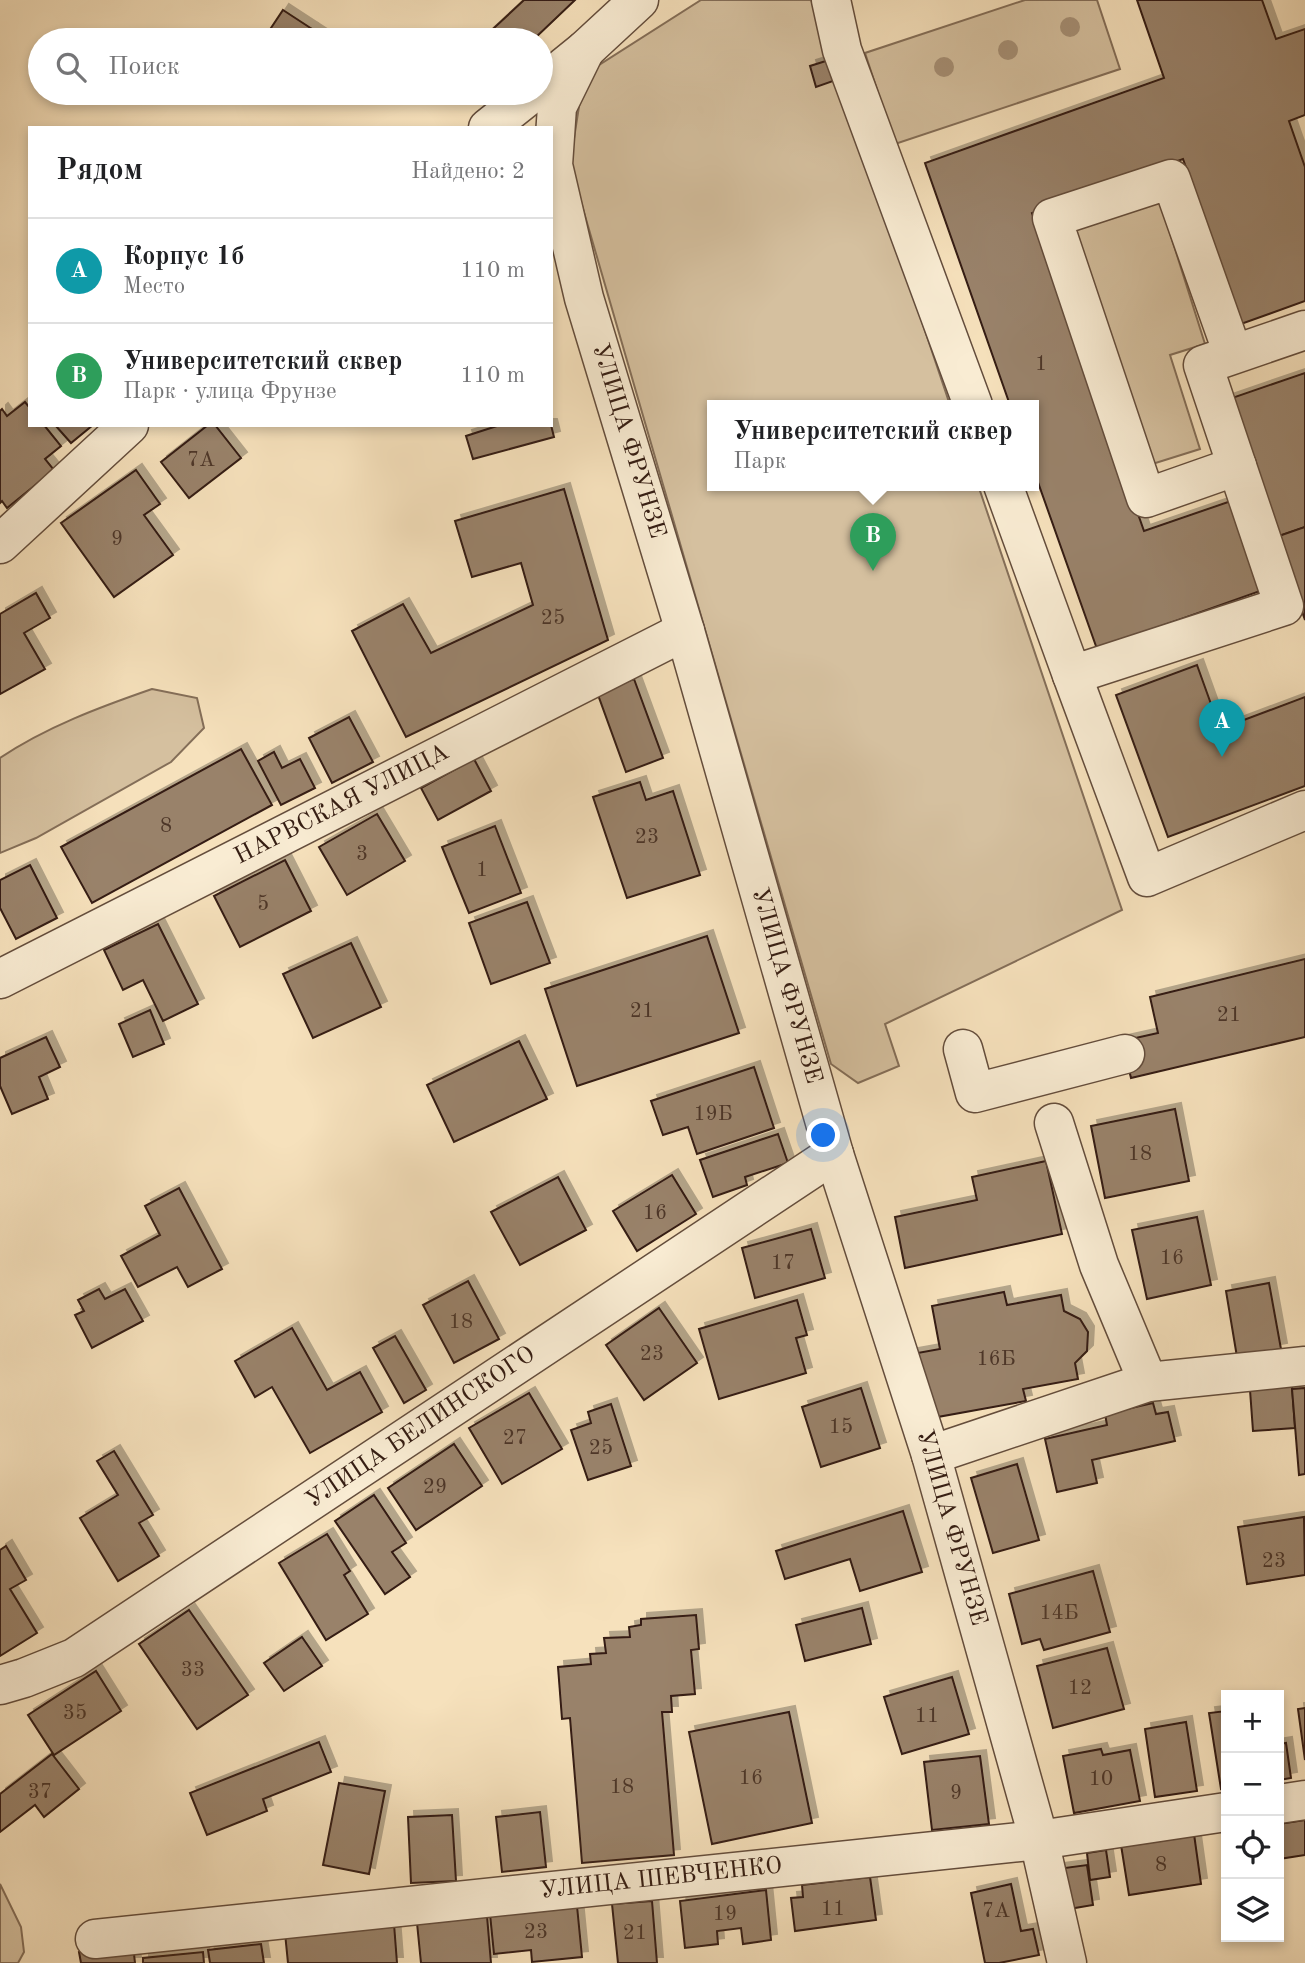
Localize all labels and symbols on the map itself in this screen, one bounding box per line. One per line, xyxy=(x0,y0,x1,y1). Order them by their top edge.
street label: УЛИЦА ФРУНЗЕ xyxy=(587,341,669,541)
house number: 1 xyxy=(1035,354,1047,375)
house number: 7А xyxy=(187,450,215,471)
pin: B xyxy=(850,513,896,571)
house number: 9 xyxy=(111,529,123,550)
house number: 25 xyxy=(541,608,565,629)
pin: A xyxy=(1199,699,1245,757)
street label: НАРВСКАЯ УЛИЦА xyxy=(231,740,453,870)
house number: 8 xyxy=(160,816,172,837)
house number: 23 xyxy=(635,827,659,848)
house number: 3 xyxy=(356,844,368,865)
house number: 1 xyxy=(476,860,488,881)
street label: УЛИЦА ФРУНЗЕ xyxy=(747,885,825,1087)
house number: 5 xyxy=(257,894,269,915)
house number: 21 xyxy=(630,1001,654,1022)
house number: 21 xyxy=(1217,1005,1241,1026)
house number: 19Б xyxy=(693,1104,733,1125)
your location xyxy=(806,1118,840,1152)
house number: 18 xyxy=(1128,1144,1152,1165)
house number: 16 xyxy=(643,1203,667,1224)
house number: 16 xyxy=(1160,1248,1184,1269)
house number: 17 xyxy=(771,1253,795,1274)
house number: 18 xyxy=(449,1312,473,1333)
street label: УЛИЦА БЕЛИНСКОГО xyxy=(302,1343,540,1513)
house number: 23 xyxy=(640,1344,664,1365)
house number: 16Б xyxy=(976,1349,1016,1370)
house number: 15 xyxy=(829,1417,853,1438)
street label: УЛИЦА ФРУНЗЕ xyxy=(912,1427,990,1629)
house number: 27 xyxy=(503,1428,527,1449)
house number: 25 xyxy=(589,1438,613,1459)
house number: 29 xyxy=(423,1477,447,1498)
house number: 23 xyxy=(1262,1551,1286,1572)
house number: 14Б xyxy=(1039,1603,1079,1624)
house number: 33 xyxy=(181,1660,205,1681)
house number: 12 xyxy=(1068,1678,1092,1699)
house number: 35 xyxy=(63,1703,87,1724)
house number: 11 xyxy=(915,1706,939,1727)
house number: 16 xyxy=(739,1768,763,1789)
house number: 10 xyxy=(1089,1769,1113,1790)
house number: 18 xyxy=(610,1777,634,1798)
house number: 37 xyxy=(28,1782,52,1803)
house number: 9 xyxy=(950,1783,962,1804)
street label: УЛИЦА ШЕВЧЕНКО xyxy=(539,1854,783,1904)
house number: 8 xyxy=(1155,1855,1167,1876)
house number: 11 xyxy=(821,1899,845,1920)
house number: 7А xyxy=(982,1901,1010,1922)
house number: 19 xyxy=(713,1904,737,1925)
house number: 23 xyxy=(524,1922,548,1943)
house number: 21 xyxy=(623,1923,647,1944)

